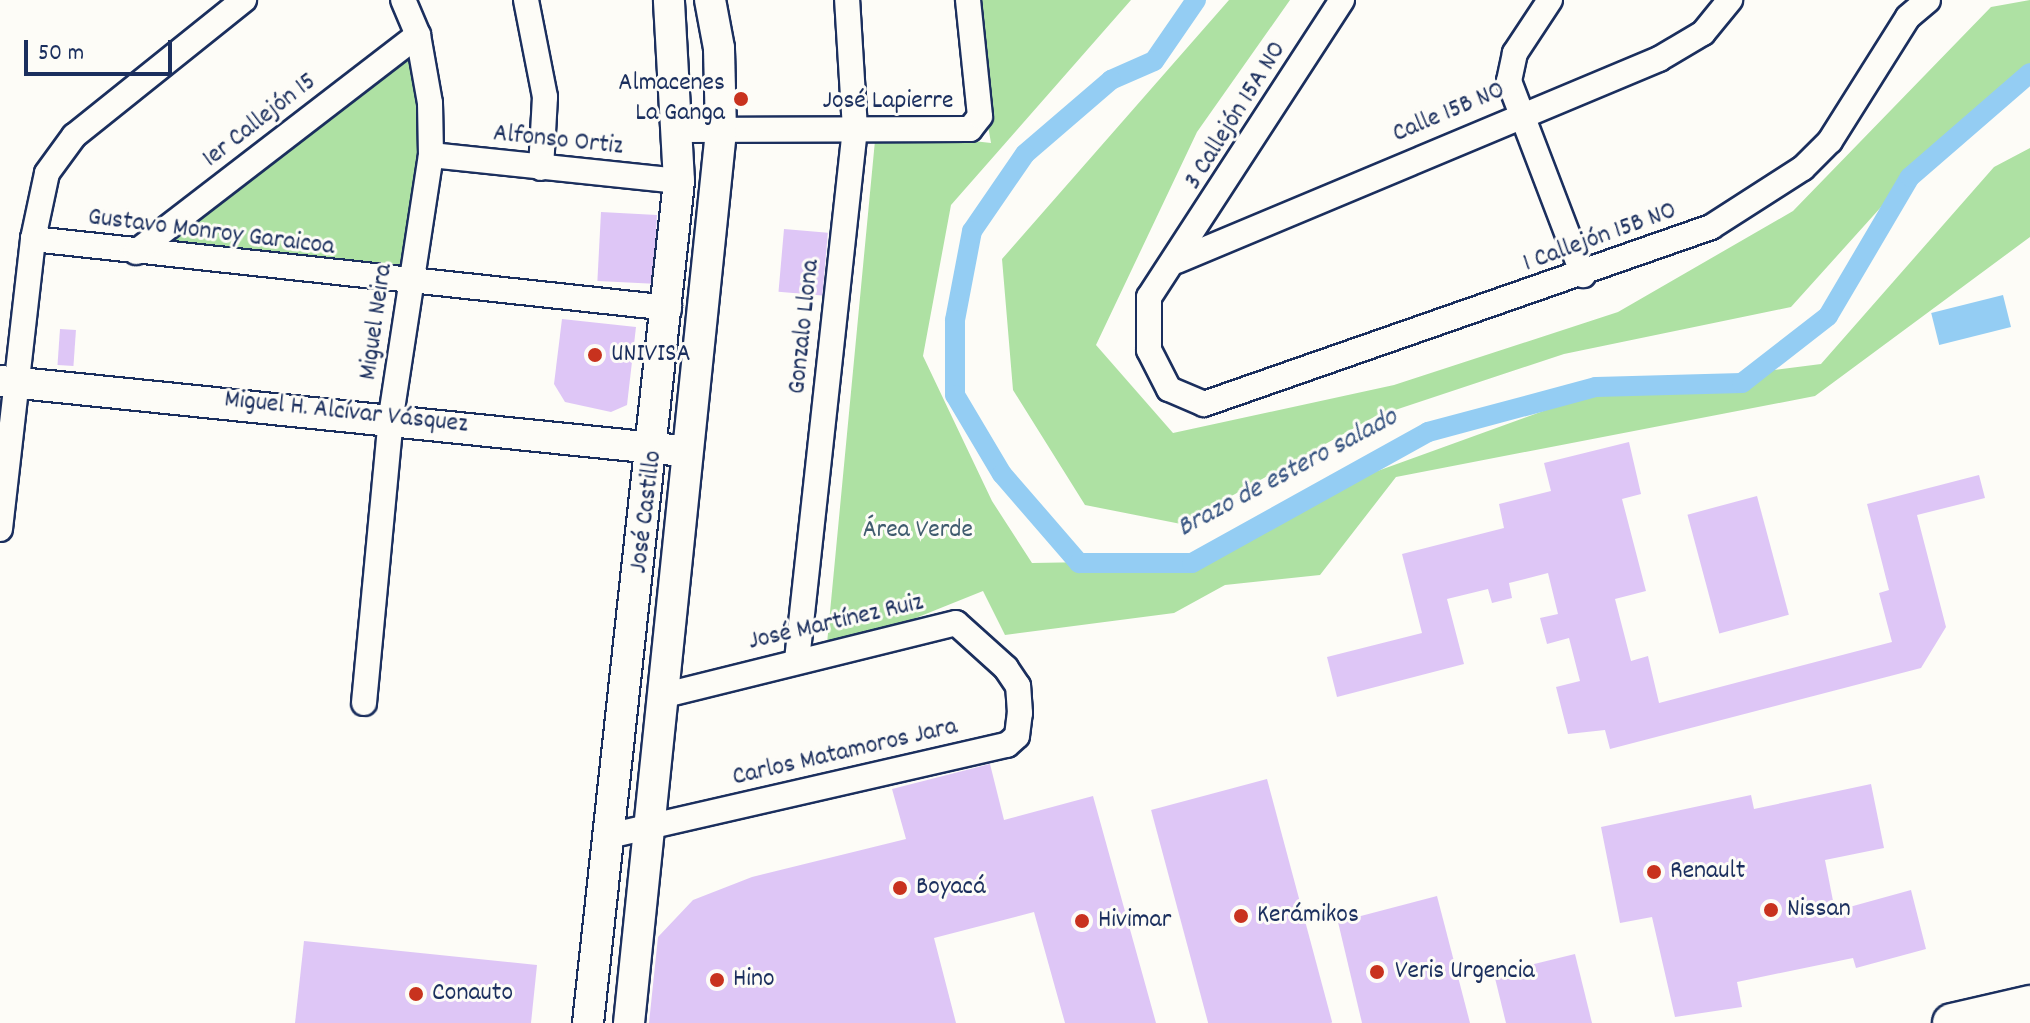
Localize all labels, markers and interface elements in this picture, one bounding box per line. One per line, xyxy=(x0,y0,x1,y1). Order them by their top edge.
scale bar xyxy=(28,24,176,74)
street label: 3 Callejón 15A NO xyxy=(1178,36,1294,196)
text: 50 m xyxy=(38,37,84,71)
street label: 1er Callejón 15 xyxy=(197,67,323,175)
place label: Almacenes La Ganga xyxy=(618,68,725,130)
street label: Calle 15B NO xyxy=(1388,75,1510,151)
street label: José Lapierre xyxy=(823,86,953,118)
marker: Almacenes La Ganga xyxy=(732,90,750,108)
street label: Alfonso Ortiz xyxy=(492,119,624,163)
street label: 1 Callejón 15B NO xyxy=(1519,196,1681,280)
street label: Gustavo Monroy Garaicoa xyxy=(86,202,336,264)
street label: Gonzalo Llona xyxy=(782,258,828,396)
street label: Miguel Neira xyxy=(353,262,401,382)
place label: UNIVISA xyxy=(611,339,691,371)
marker: UNIVISA xyxy=(586,346,604,364)
street label: Miguel H. Alcívar Vásquez xyxy=(223,385,469,441)
water label: Brazo de estero salado xyxy=(1172,402,1404,546)
street label: José Castillo xyxy=(624,449,670,575)
park label: Área Verde xyxy=(863,515,973,547)
street label: José Martínez Ruiz xyxy=(746,588,926,658)
street label: Carlos Matamoros Jara xyxy=(730,712,960,794)
place label: Renault xyxy=(1670,856,1745,888)
marker: Renault xyxy=(1645,863,1663,881)
place label: Boyacá xyxy=(916,872,986,904)
marker: Boyacá xyxy=(891,879,909,897)
place label: Nissan xyxy=(1787,894,1851,926)
place label: Kerámikos xyxy=(1257,900,1359,932)
marker: Nissan xyxy=(1762,901,1780,919)
place label: Hivimar xyxy=(1098,905,1171,937)
marker: Kerámikos xyxy=(1232,907,1250,925)
marker: Hivimar xyxy=(1073,912,1091,930)
place label: Veris Urgencia xyxy=(1395,956,1535,988)
marker: Veris Urgencia xyxy=(1366,961,1388,983)
place label: Hino xyxy=(733,964,775,996)
marker: Hino xyxy=(708,971,726,989)
place label: Conauto xyxy=(432,978,513,1010)
marker: Conauto xyxy=(407,985,425,1003)

